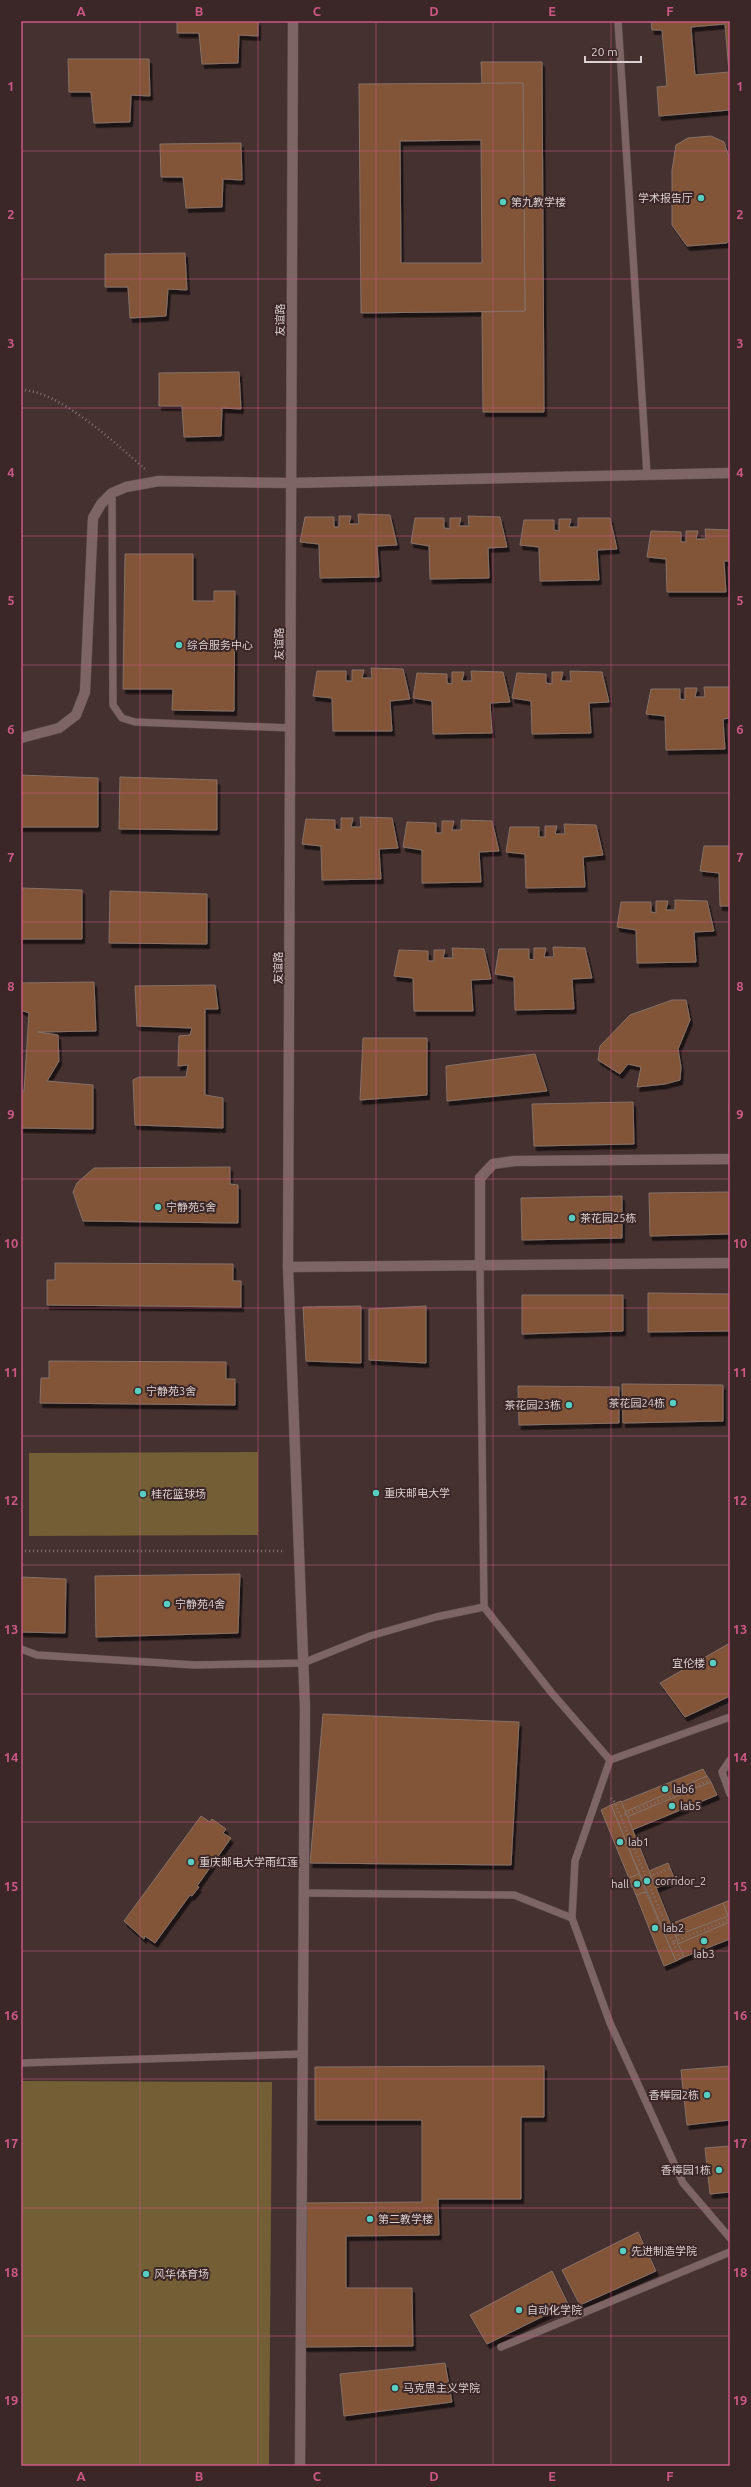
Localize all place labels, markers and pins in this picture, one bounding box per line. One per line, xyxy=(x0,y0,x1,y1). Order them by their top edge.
place label: 学术报告厅 xyxy=(638,192,693,204)
marker: 学术报告厅 xyxy=(696,193,706,203)
place label: 第九教学楼 xyxy=(511,196,566,208)
marker: 第九教学楼 xyxy=(498,197,508,207)
place label: 综合服务中心 xyxy=(187,639,253,651)
marker: 综合服务中心 xyxy=(174,640,184,650)
place label: 宁静苑5舍 xyxy=(166,1201,216,1213)
marker: 宁静苑5舍 xyxy=(153,1202,163,1212)
place label: 茶花园25栋 xyxy=(580,1212,636,1224)
marker: 茶花园25栋 xyxy=(567,1213,577,1223)
place label: 宁静苑3舍 xyxy=(146,1385,196,1397)
marker: 宁静苑3舍 xyxy=(133,1386,143,1396)
place label: 茶花园24栋 xyxy=(609,1397,665,1409)
marker: 茶花园24栋 xyxy=(668,1398,678,1408)
place label: 茶花园23栋 xyxy=(505,1399,561,1411)
marker: 茶花园23栋 xyxy=(564,1400,574,1410)
place label: 重庆邮电大学 xyxy=(384,1487,450,1499)
place label: 桂花篮球场 xyxy=(151,1488,206,1500)
marker: 重庆邮电大学 xyxy=(371,1488,381,1498)
marker: 桂花篮球场 xyxy=(138,1489,148,1499)
place label: 宁静苑4舍 xyxy=(175,1598,225,1610)
marker: 宁静苑4舍 xyxy=(162,1599,172,1609)
place label: 宜伦楼 xyxy=(672,1657,705,1669)
marker: 宜伦楼 xyxy=(708,1658,718,1668)
place label: lab6 xyxy=(673,1783,694,1795)
marker: lab6 xyxy=(660,1784,670,1794)
place label: lab5 xyxy=(680,1800,701,1812)
marker: lab5 xyxy=(667,1801,677,1811)
place label: lab1 xyxy=(628,1836,649,1848)
marker: lab1 xyxy=(615,1837,625,1847)
place label: 重庆邮电大学雨红莲 xyxy=(199,1856,298,1868)
marker: 重庆邮电大学雨红莲 xyxy=(186,1857,196,1867)
place label: corridor_2 xyxy=(655,1875,706,1887)
marker: corridor_2 xyxy=(642,1876,652,1886)
place label: hall xyxy=(611,1878,629,1890)
marker: hall xyxy=(632,1879,642,1889)
place label: lab2 xyxy=(663,1922,684,1934)
marker: lab2 xyxy=(650,1923,660,1933)
marker: lab3 xyxy=(699,1936,709,1946)
place label: lab3 xyxy=(693,1948,715,1960)
place label: 香樟园2栋 xyxy=(649,2089,699,2101)
marker: 香樟园2栋 xyxy=(702,2090,712,2100)
place label: 香樟园1栋 xyxy=(661,2164,711,2176)
marker: 香樟园1栋 xyxy=(714,2165,724,2175)
place label: 第二教学楼 xyxy=(378,2213,433,2225)
marker: 第二教学楼 xyxy=(365,2214,375,2224)
place label: 先进制造学院 xyxy=(631,2245,697,2257)
marker: 先进制造学院 xyxy=(618,2246,628,2256)
place label: 风华体育场 xyxy=(154,2268,209,2280)
marker: 风华体育场 xyxy=(141,2269,151,2279)
place label: 自动化学院 xyxy=(527,2304,582,2316)
marker: 自动化学院 xyxy=(514,2305,524,2315)
place label: 马克思主义学院 xyxy=(403,2382,480,2394)
marker: 马克思主义学院 xyxy=(390,2383,400,2393)

